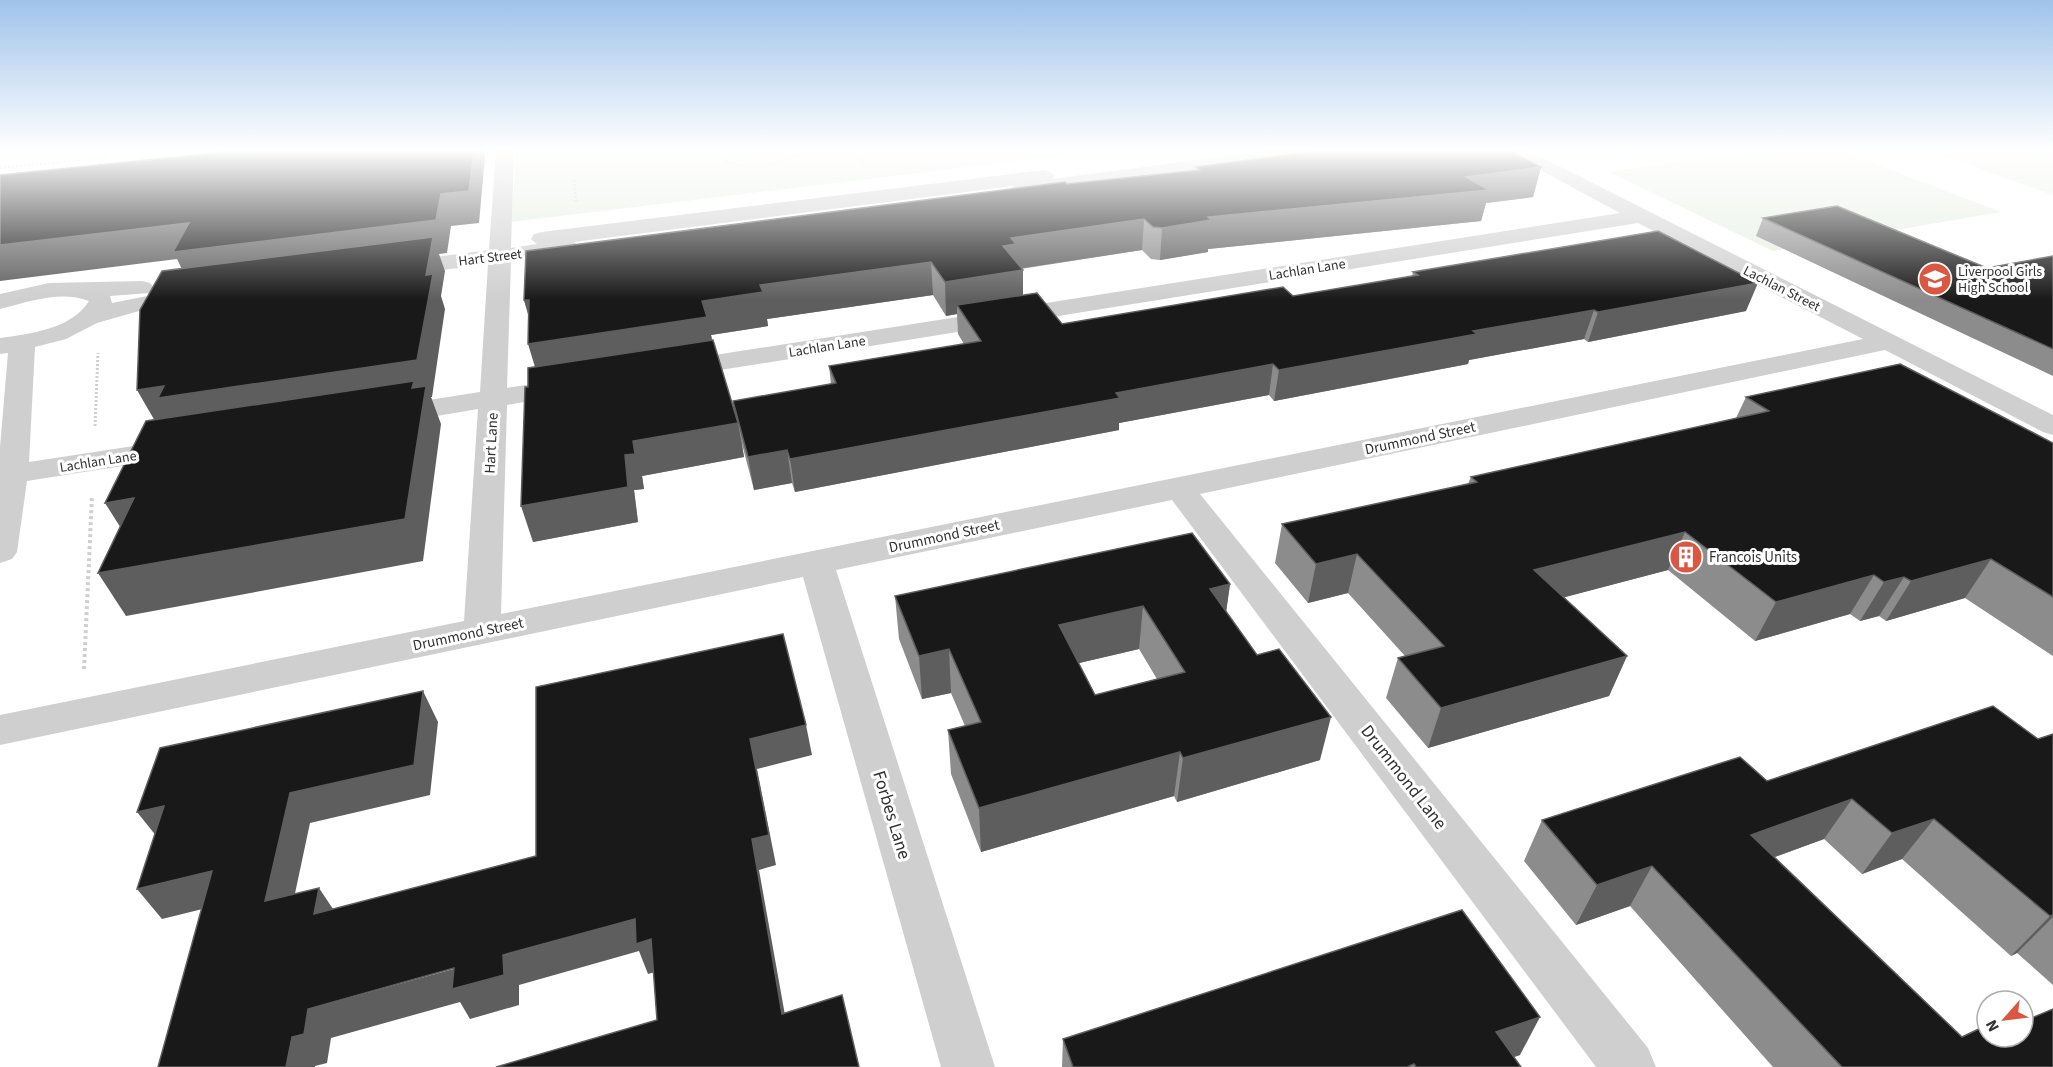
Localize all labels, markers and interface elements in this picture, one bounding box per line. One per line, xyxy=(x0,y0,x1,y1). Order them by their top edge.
street label: Hart Street xyxy=(457,244,523,272)
street label: Lachlan Lane xyxy=(1267,254,1347,286)
street label: Lachlan Street xyxy=(1740,261,1824,317)
school or university icon: Liverpool Girls High School xyxy=(1917,261,1953,297)
place label: Liverpool Girls High School xyxy=(1958,262,2042,298)
street label: Lachlan Lane xyxy=(787,331,867,363)
street label: Hart Lane xyxy=(479,412,504,474)
street label: Drummond Street xyxy=(1363,417,1477,460)
street label: Lachlan Lane xyxy=(58,446,138,478)
street label: Drummond Street xyxy=(887,515,1001,558)
building icon: Francois Units xyxy=(1668,539,1704,575)
place label: Francois Units xyxy=(1709,547,1797,568)
street label: Drummond Street xyxy=(411,613,525,656)
street label: Drummond Lane xyxy=(1355,720,1453,835)
street label: Forbes Lane xyxy=(866,768,917,863)
north arrow xyxy=(1975,989,2035,1049)
text: N xyxy=(1980,1016,2005,1035)

